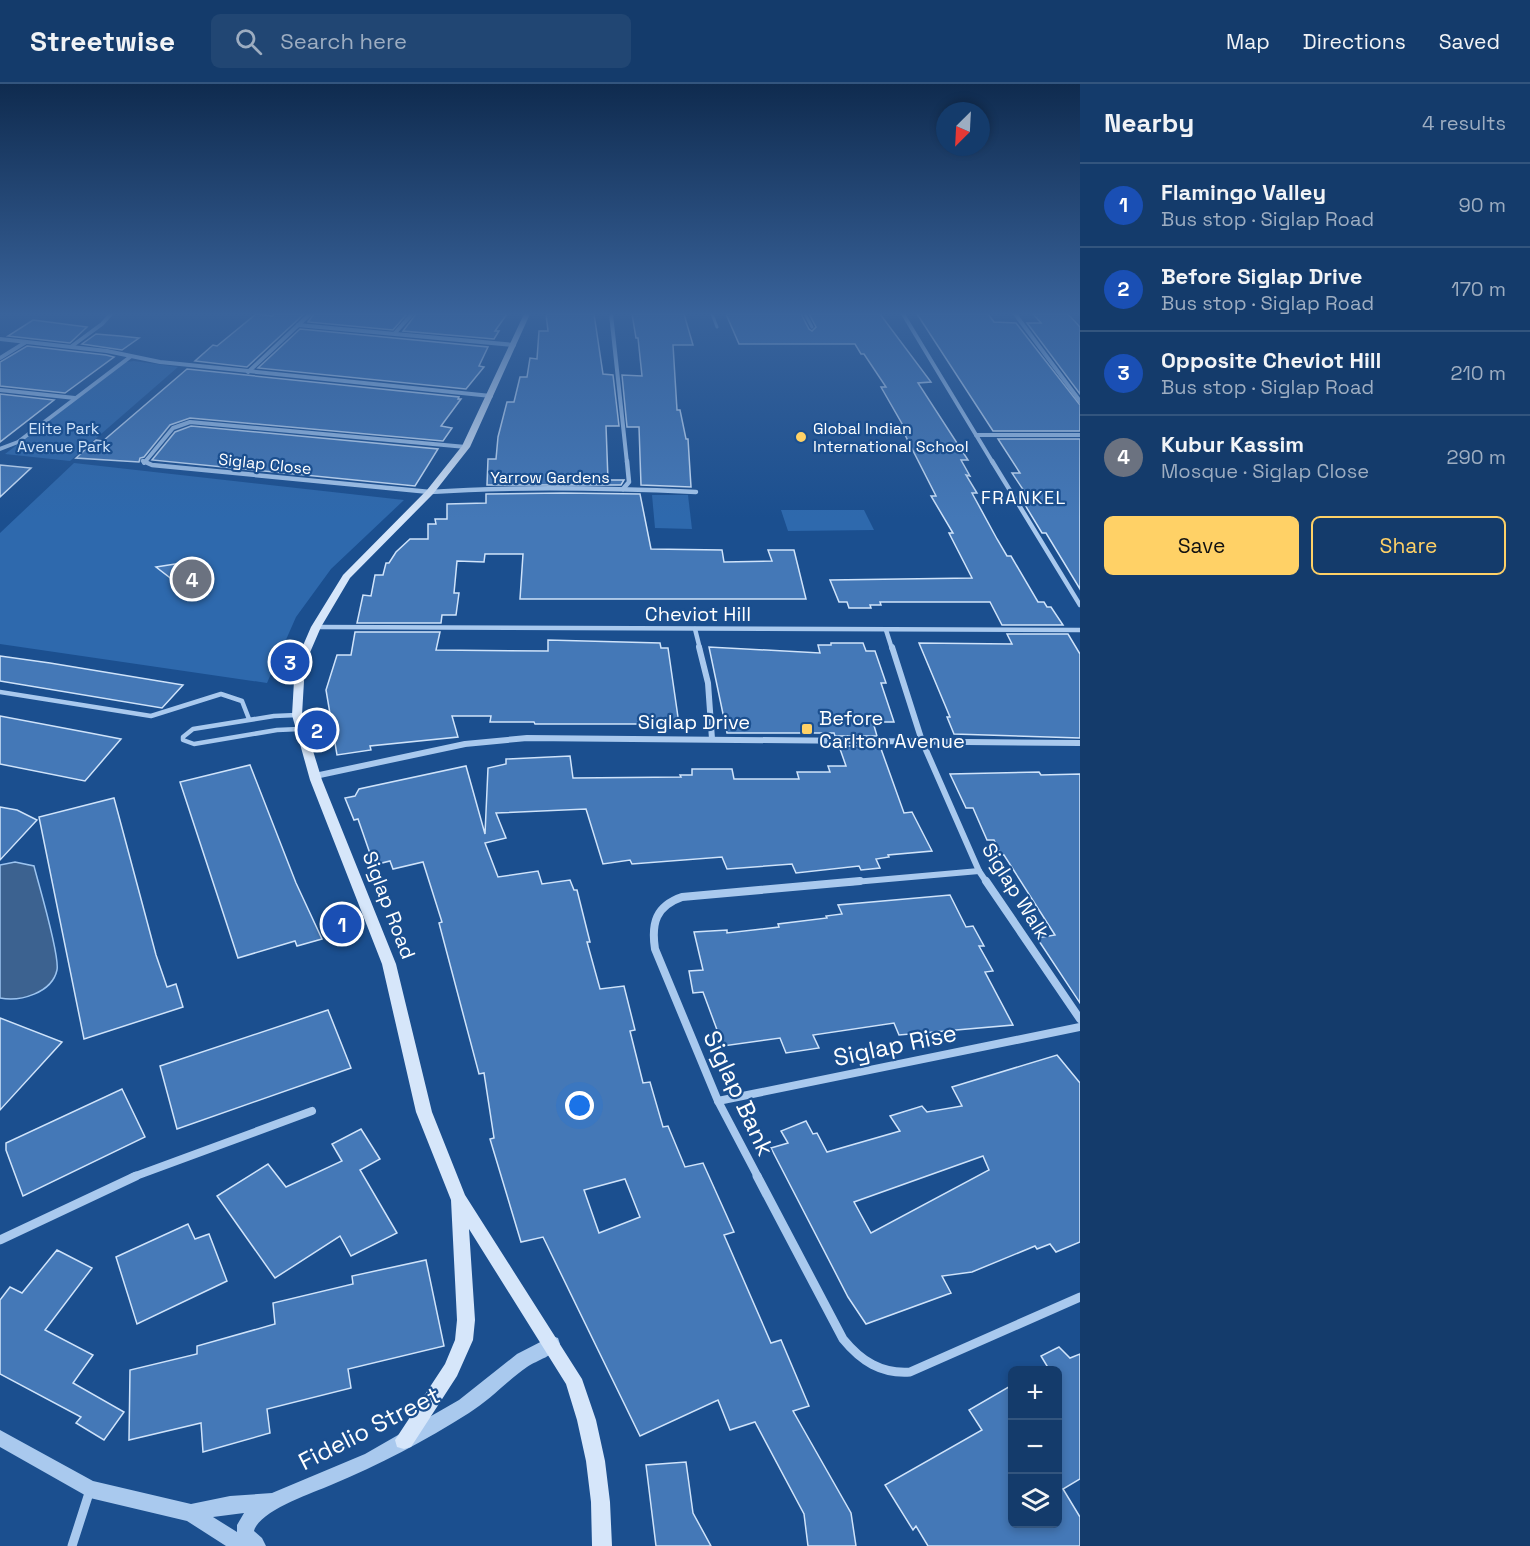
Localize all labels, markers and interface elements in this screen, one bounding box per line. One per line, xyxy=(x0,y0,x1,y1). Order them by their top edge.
search box xyxy=(211,14,631,68)
text: Streetwise xyxy=(30,23,175,59)
icon: search xyxy=(232,25,265,58)
text: Search here xyxy=(280,27,407,55)
text: Map xyxy=(1226,28,1270,55)
text: Directions xyxy=(1303,28,1406,55)
text: Saved xyxy=(1439,28,1500,55)
north arrow xyxy=(936,102,990,156)
text: Nearby xyxy=(1104,106,1194,140)
text: 4 results xyxy=(1422,110,1506,136)
text: Flamingo Valley xyxy=(1161,178,1326,206)
text: 1 xyxy=(1119,192,1128,218)
text: 90 m xyxy=(1459,192,1506,218)
text: Bus stop · Siglap Road xyxy=(1161,206,1374,232)
text: Before Siglap Drive xyxy=(1161,262,1362,290)
text: 2 xyxy=(1118,276,1129,302)
text: 170 m xyxy=(1451,276,1506,302)
text: Bus stop · Siglap Road xyxy=(1161,290,1374,316)
text: Opposite Cheviot Hill xyxy=(1161,346,1381,374)
text: 3 xyxy=(1117,360,1130,386)
text: 210 m xyxy=(1450,360,1506,386)
text: Bus stop · Siglap Road xyxy=(1161,374,1374,400)
park label: Elite Park Avenue Park xyxy=(17,418,111,457)
place label: Global Indian International School xyxy=(813,418,969,457)
marker: Global Indian International School xyxy=(794,430,808,444)
text: Kubur Kassim xyxy=(1161,430,1304,458)
text: 4 xyxy=(1117,444,1130,470)
text: 290 m xyxy=(1447,444,1506,470)
street label: Siglap Close xyxy=(217,449,313,479)
text: Mosque · Siglap Close xyxy=(1161,458,1369,484)
street label: Yarrow Gardens xyxy=(490,467,610,488)
district label: FRANKEL xyxy=(981,486,1067,509)
button: Save xyxy=(1104,516,1299,575)
button: Share xyxy=(1311,516,1506,575)
pin: 4 xyxy=(172,556,212,602)
street label: Cheviot Hill xyxy=(645,601,751,627)
pin: 3 xyxy=(270,640,310,684)
place label: Before Carlton Avenue xyxy=(819,705,965,754)
pin: 2 xyxy=(298,708,336,752)
street label: Siglap Drive xyxy=(638,709,750,735)
marker: Before Carlton Avenue xyxy=(800,722,814,736)
street label: Siglap Walk xyxy=(976,838,1056,944)
street label: Siglap Road xyxy=(357,847,421,963)
pin: 1 xyxy=(322,902,362,946)
street label: Siglap Rise xyxy=(831,1017,959,1073)
street label: Siglap Bank xyxy=(697,1025,782,1161)
your location xyxy=(565,1091,594,1120)
map controls xyxy=(1008,1366,1062,1528)
button: + xyxy=(1008,1366,1062,1420)
street label: Fidelio Street xyxy=(293,1379,445,1477)
button: − xyxy=(1008,1420,1062,1474)
button: layers xyxy=(1008,1474,1062,1528)

